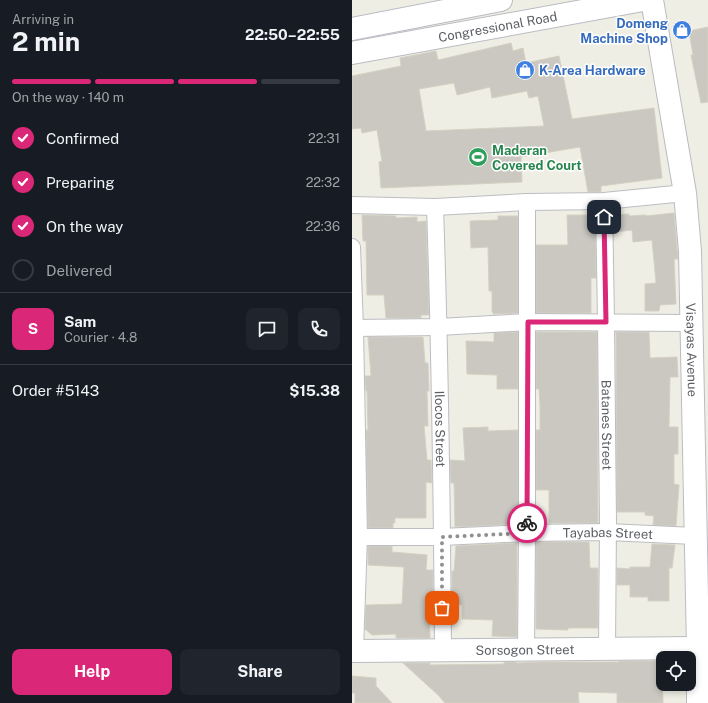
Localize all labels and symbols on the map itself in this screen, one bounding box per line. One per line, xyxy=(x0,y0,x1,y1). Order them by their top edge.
street label: Congressional Road xyxy=(437,8,558,45)
place label: Domeng Machine Shop xyxy=(580,16,668,46)
shop icon: Domeng Machine Shop xyxy=(671,19,693,41)
shop icon: K-Area Hardware xyxy=(514,59,536,81)
place label: K-Area Hardware xyxy=(539,63,646,78)
place label: Maderan Covered Court xyxy=(492,143,582,173)
sports icon: Maderan Covered Court xyxy=(467,146,489,168)
pin xyxy=(587,200,621,234)
street label: Visayas Avenue xyxy=(684,303,700,397)
street label: Batanes Street xyxy=(599,380,615,470)
street label: Ilocos Street xyxy=(432,390,449,467)
courier xyxy=(507,503,547,543)
street label: Tayabas Street xyxy=(563,524,653,542)
pin xyxy=(425,591,459,625)
street label: Sorsogon Street xyxy=(475,642,575,657)

